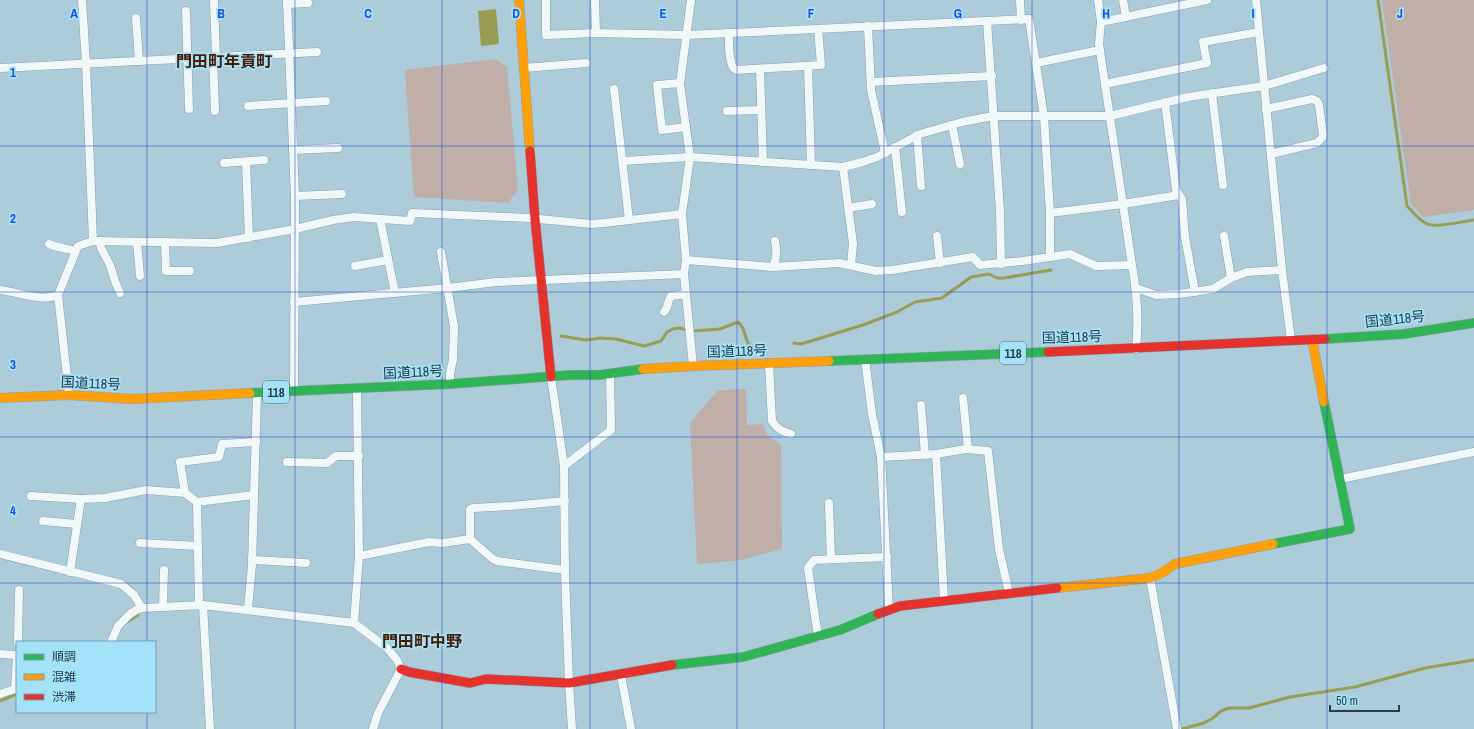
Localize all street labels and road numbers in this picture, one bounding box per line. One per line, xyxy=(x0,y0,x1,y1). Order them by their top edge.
street label: 国道118号 xyxy=(1364,307,1426,331)
street label: 国道118号 xyxy=(1042,327,1102,347)
street label: 国道118号 xyxy=(707,341,767,361)
road number: 118 xyxy=(1000,342,1026,364)
street label: 国道118号 xyxy=(382,361,444,383)
street label: 国道118号 xyxy=(60,372,122,394)
road number: 118 xyxy=(263,381,289,403)

